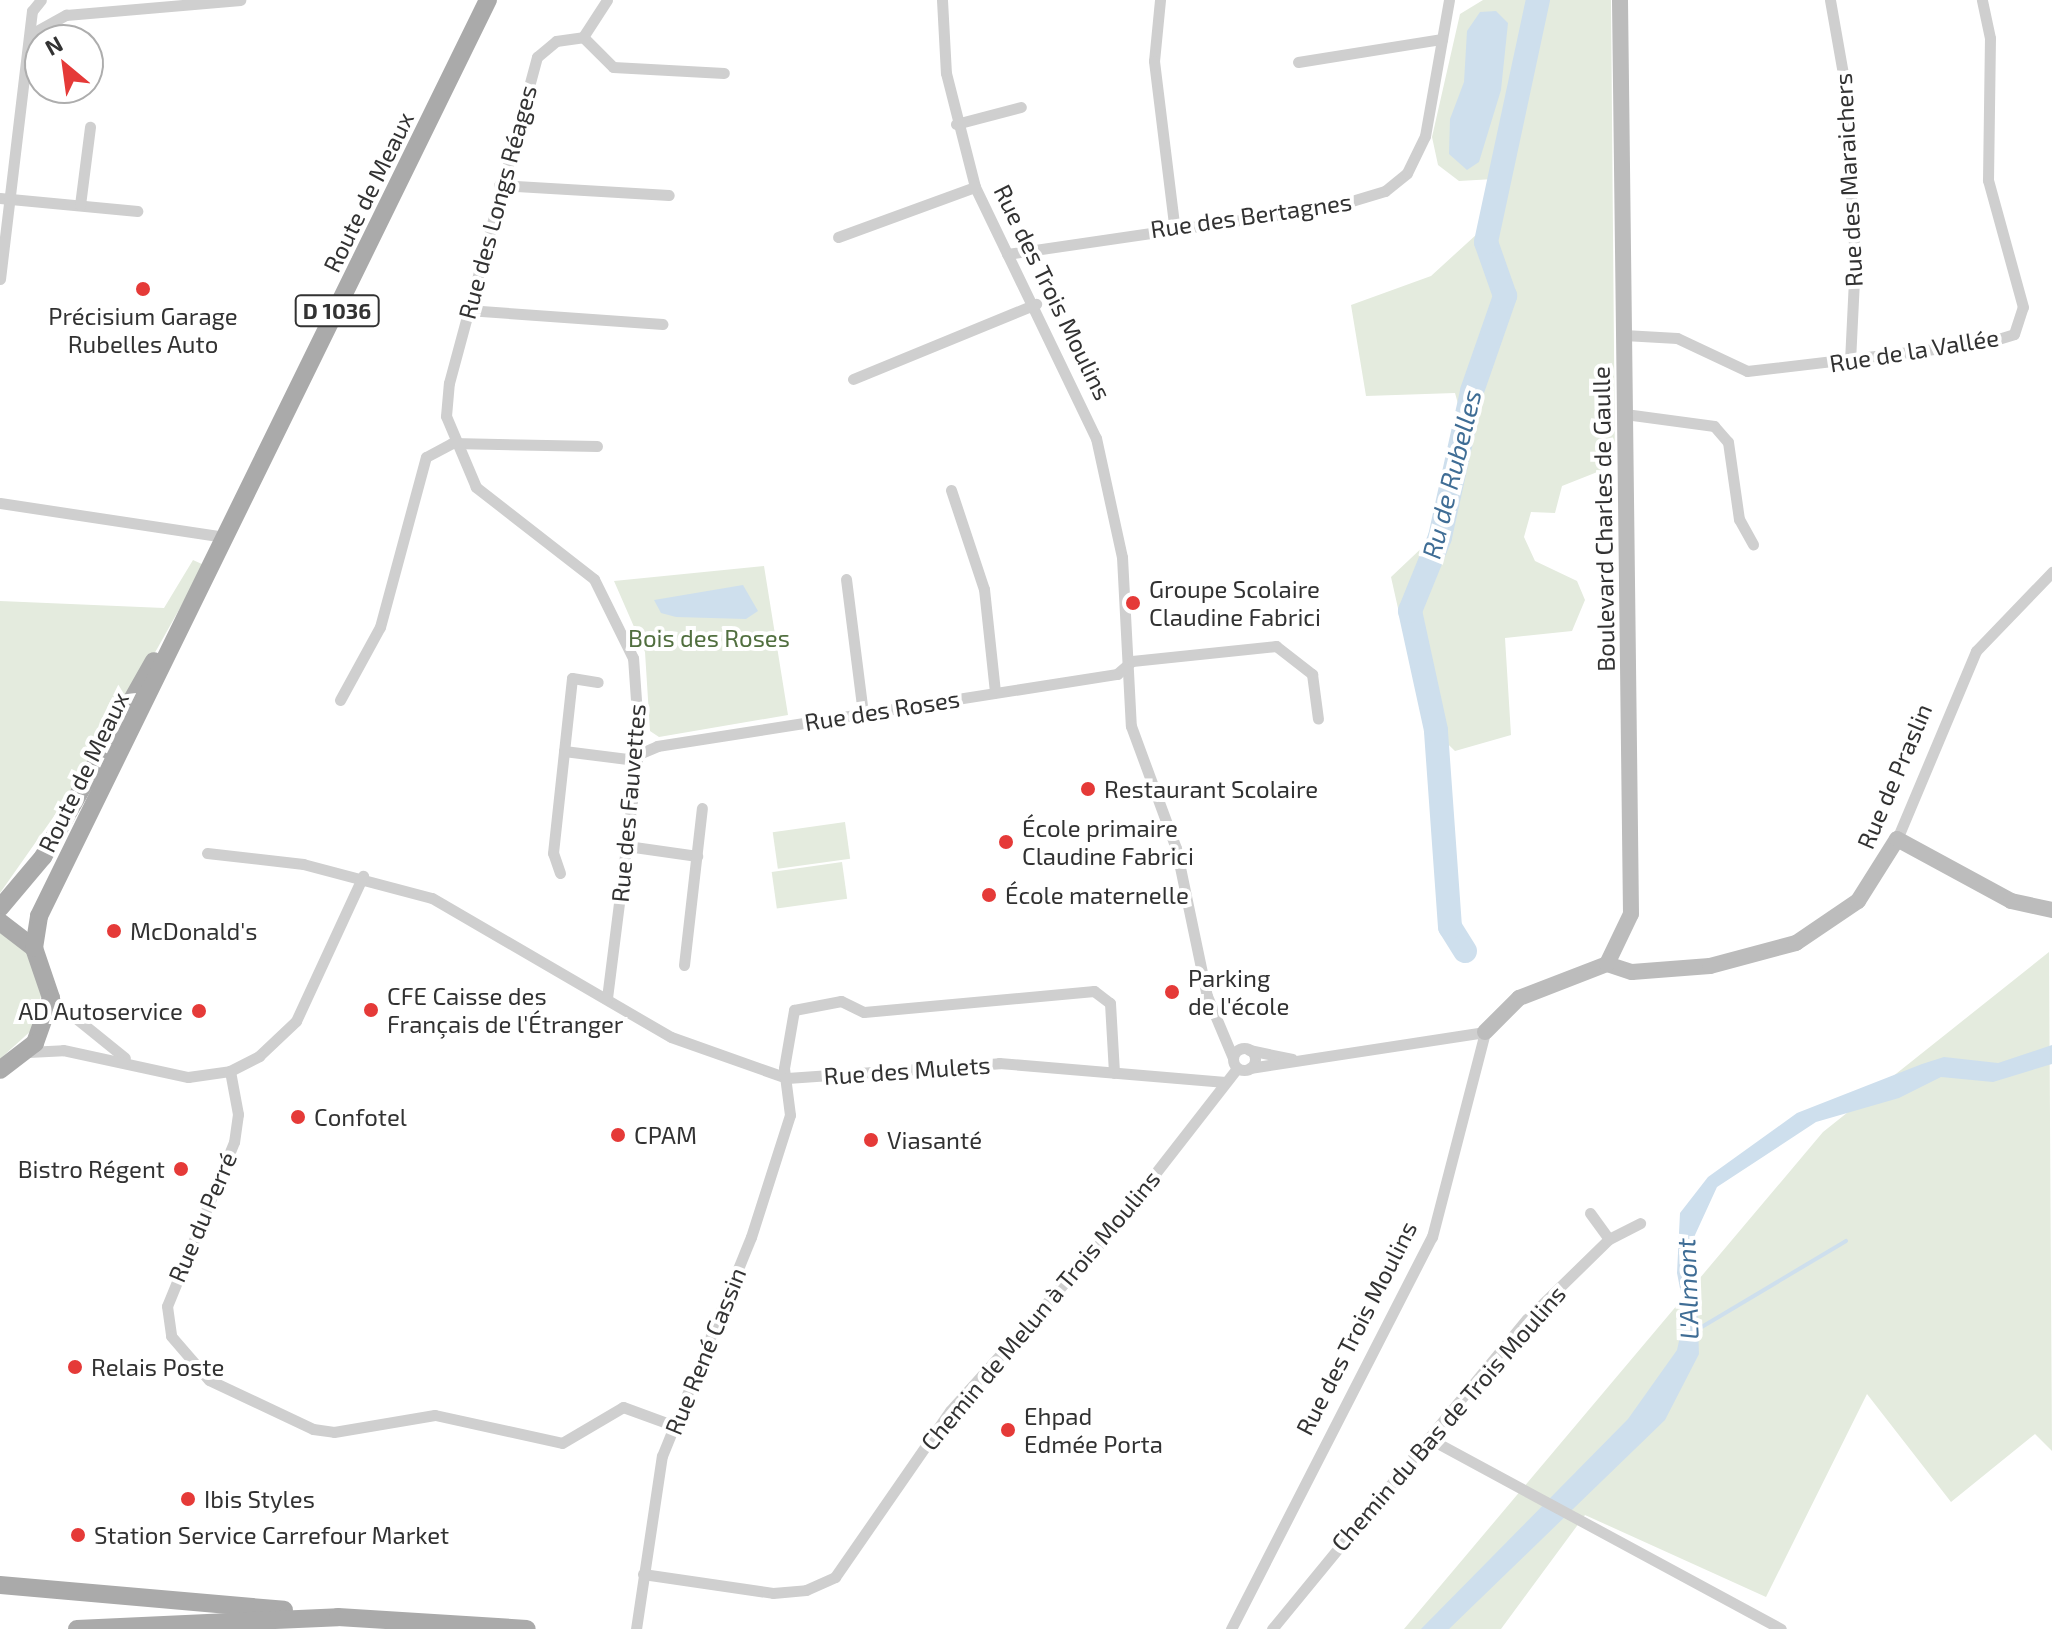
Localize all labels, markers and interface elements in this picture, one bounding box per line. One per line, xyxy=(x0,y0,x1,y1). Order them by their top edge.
north arrow xyxy=(24,24,104,104)
text: N xyxy=(40,30,67,60)
street label: Rue des Maraichers xyxy=(1828,72,1868,288)
street label: Rue des Longs Réages xyxy=(452,82,542,322)
street label: Route de Meaux xyxy=(317,107,419,277)
street label: Rue des Trois Moulins xyxy=(988,179,1118,405)
street label: Rue des Bertagnes xyxy=(1148,187,1354,243)
marker: Précisium Garage Rubelles Auto xyxy=(134,280,152,298)
road number: D 1036 xyxy=(293,293,381,329)
place label: Précisium Garage Rubelles Auto xyxy=(48,302,238,358)
street label: Rue de la Vallée xyxy=(1827,322,2001,378)
street label: Boulevard Charles de Gaulle xyxy=(1586,366,1620,672)
water label: Ru de Rubelles xyxy=(1415,386,1487,562)
place label: Groupe Scolaire Claudine Fabrici xyxy=(1149,575,1321,631)
marker: Groupe Scolaire Claudine Fabrici xyxy=(1124,594,1142,612)
park label: Bois des Roses xyxy=(628,624,790,652)
street label: Rue des Roses xyxy=(802,684,962,736)
street label: Route de Meaux xyxy=(32,687,134,857)
street label: Rue de Praslin xyxy=(1850,699,1938,853)
street label: Rue des Fauvettes xyxy=(605,703,651,903)
place label: Restaurant Scolaire xyxy=(1104,775,1318,803)
marker: Restaurant Scolaire xyxy=(1079,780,1097,798)
place label: École primaire Claudine Fabrici xyxy=(1022,814,1194,870)
marker: École primaire Claudine Fabrici xyxy=(997,833,1015,851)
place label: École maternelle xyxy=(1005,881,1189,909)
marker: École maternelle xyxy=(980,886,998,904)
place label: McDonald's xyxy=(130,917,258,945)
marker: McDonald's xyxy=(105,922,123,940)
place label: Parking de l'école xyxy=(1188,964,1289,1020)
place label: CFE Caisse des Français de l'Étranger xyxy=(387,982,623,1038)
marker: Parking de l'école xyxy=(1163,983,1181,1001)
place label: AD Autoservice xyxy=(18,997,183,1025)
marker: CFE Caisse des Français de l'Étranger xyxy=(362,1001,380,1019)
marker: AD Autoservice xyxy=(190,1002,208,1020)
street label: Rue des Mulets xyxy=(823,1050,991,1090)
place label: Confotel xyxy=(314,1103,407,1131)
marker: Confotel xyxy=(289,1108,307,1126)
place label: CPAM xyxy=(634,1121,697,1149)
marker: CPAM xyxy=(609,1126,627,1144)
place label: Viasanté xyxy=(887,1126,982,1154)
marker: Viasanté xyxy=(862,1131,880,1149)
street label: Rue du Perré xyxy=(162,1148,242,1286)
place label: Bistro Régent xyxy=(18,1155,165,1183)
marker: Bistro Régent xyxy=(172,1160,190,1178)
street label: Chemin de Melun à Trois Moulins xyxy=(914,1164,1166,1456)
street label: Rue des Trois Moulins xyxy=(1289,1216,1423,1440)
water label: L'Almont xyxy=(1670,1238,1704,1340)
street label: Rue René Cassin xyxy=(658,1263,752,1439)
street label: Chemin du Bas de Trois Moulins xyxy=(1325,1279,1571,1557)
place label: Relais Poste xyxy=(91,1353,224,1381)
marker: Relais Poste xyxy=(66,1358,84,1376)
place label: Ehpad Edmée Porta xyxy=(1024,1402,1163,1458)
marker: Ehpad Edmée Porta xyxy=(999,1421,1017,1439)
place label: Ibis Styles xyxy=(204,1485,315,1513)
marker: Ibis Styles xyxy=(179,1490,197,1508)
place label: Station Service Carrefour Market xyxy=(94,1521,450,1549)
marker: Station Service Carrefour Market xyxy=(69,1526,87,1544)

